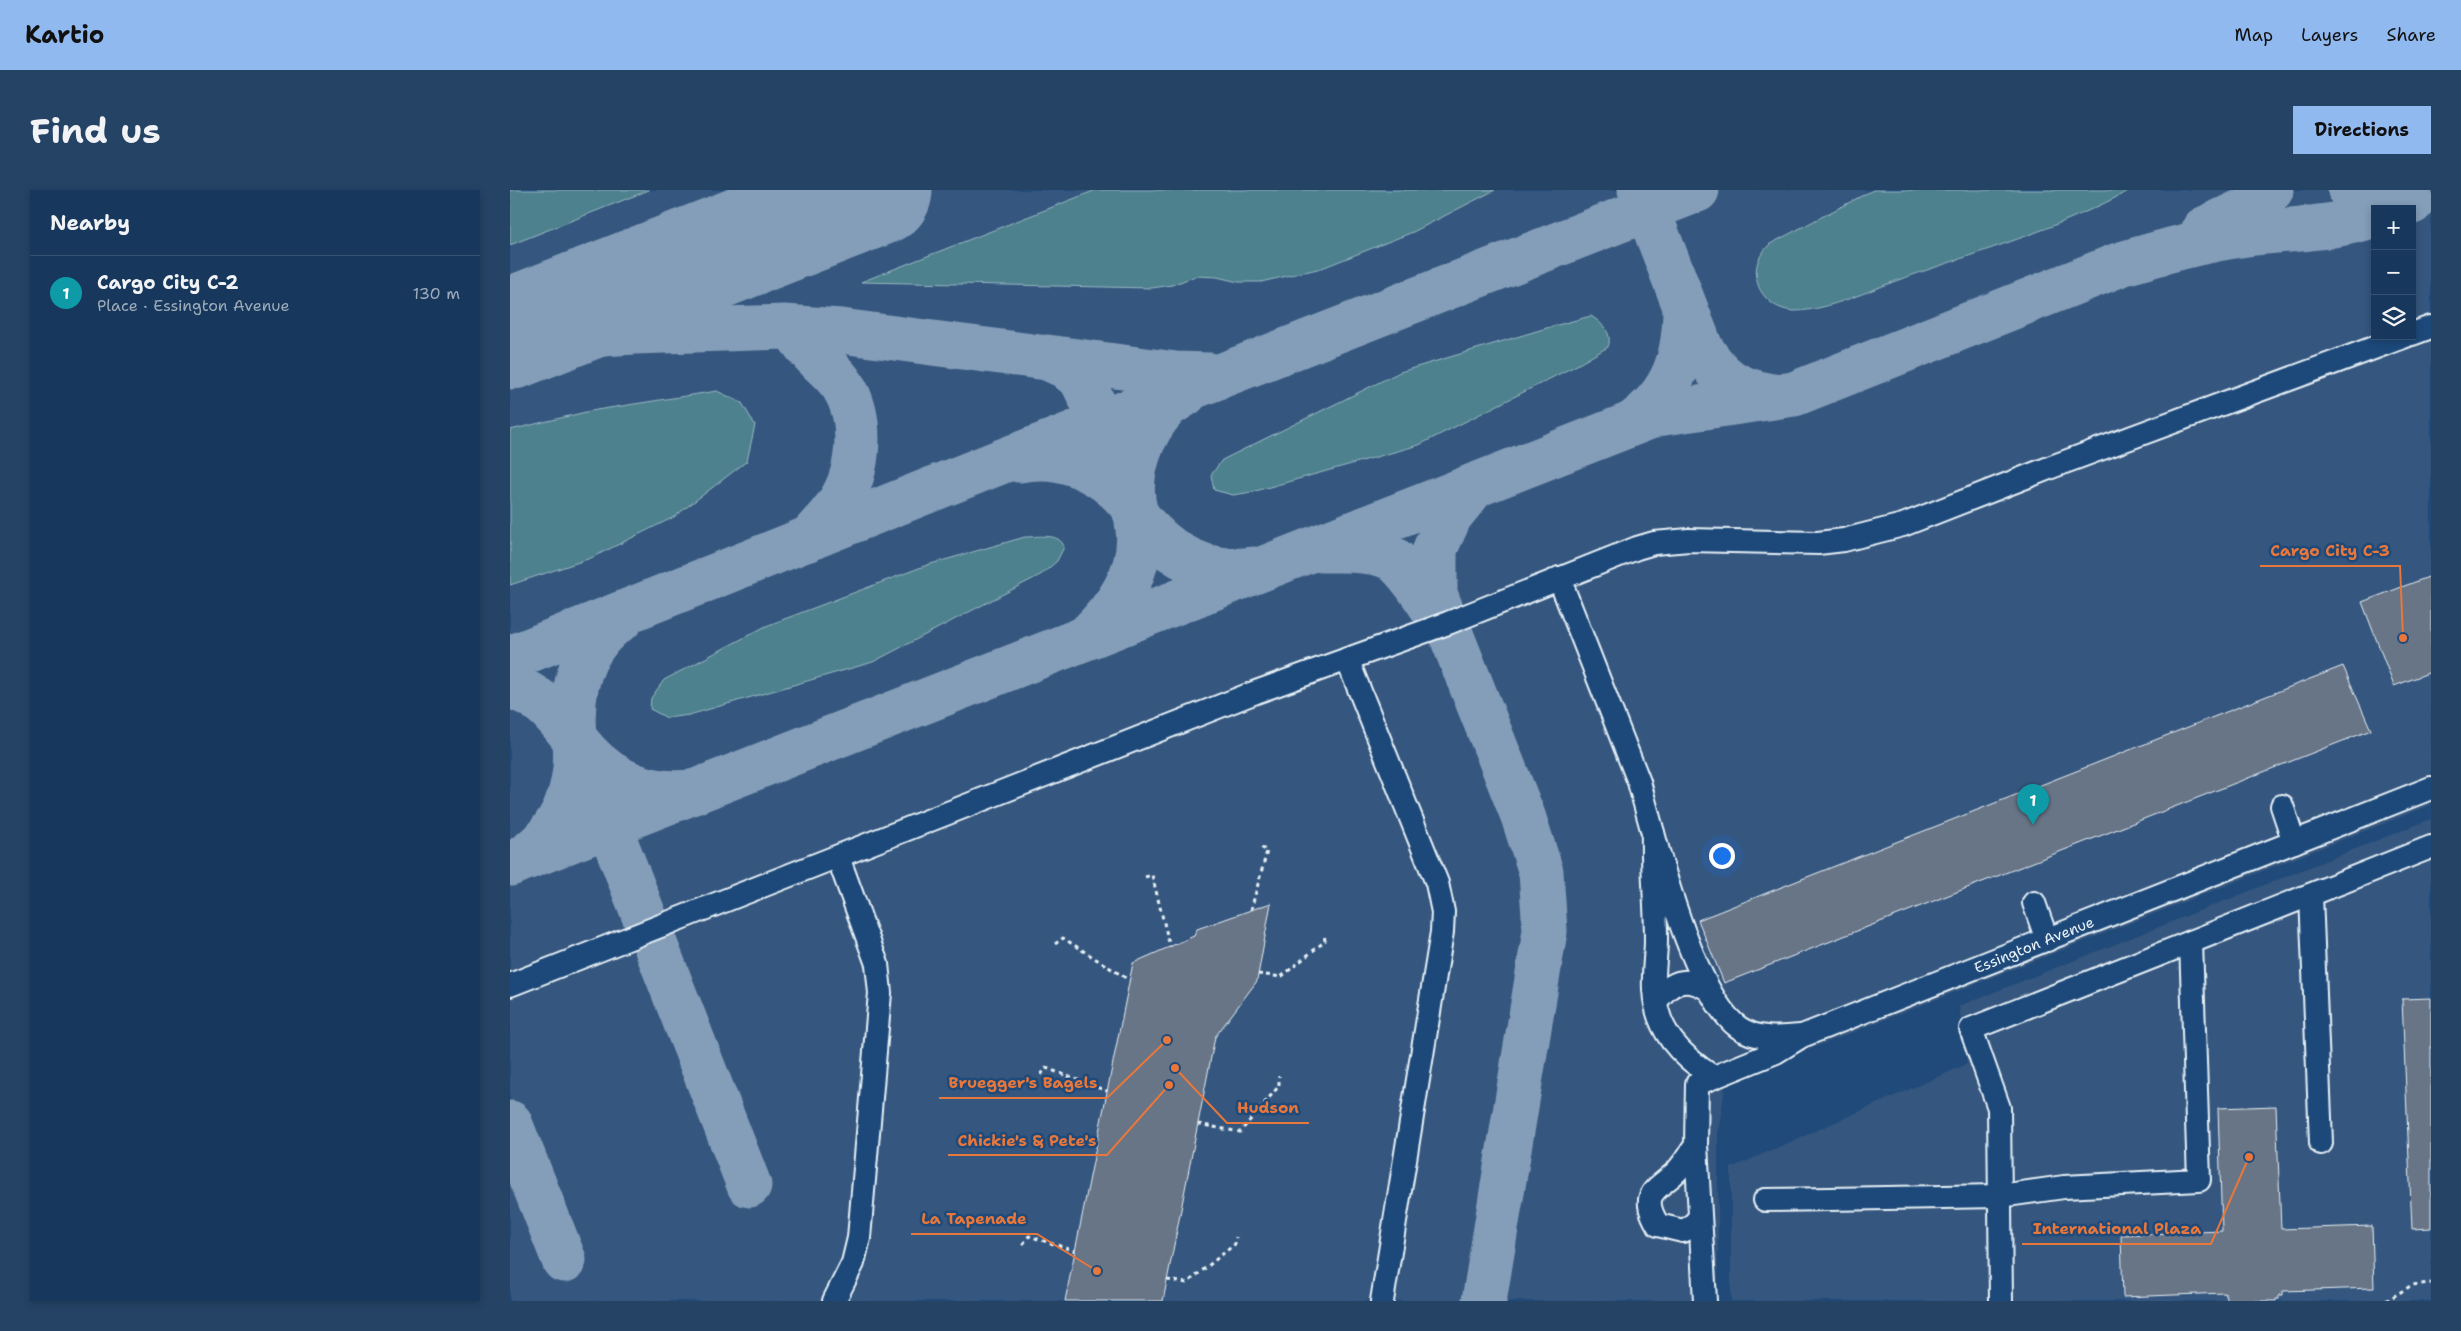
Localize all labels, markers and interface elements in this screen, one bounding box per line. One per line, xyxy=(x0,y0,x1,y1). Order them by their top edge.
text: Kartio xyxy=(25,19,104,51)
text: Map xyxy=(2235,23,2273,47)
text: Layers xyxy=(2301,23,2358,47)
text: Share xyxy=(2386,23,2436,47)
button: Directions xyxy=(2293,106,2431,154)
text: Find us xyxy=(30,107,161,154)
map controls xyxy=(2371,205,2416,340)
button: + xyxy=(2371,205,2416,250)
text: Nearby xyxy=(50,209,130,237)
button: − xyxy=(2371,250,2416,295)
text: Cargo City C-2 xyxy=(97,270,239,295)
text: 1 xyxy=(62,283,70,304)
text: 130 m xyxy=(413,283,460,304)
text: Place · Essington Avenue xyxy=(97,295,289,316)
button: layers xyxy=(2371,295,2416,340)
callout: Cargo City C-3 xyxy=(2260,535,2400,566)
text: Cargo City C-3 xyxy=(2270,540,2390,561)
pin: 1 xyxy=(2017,784,2049,825)
your location xyxy=(1709,843,1735,869)
street label: Essington Avenue xyxy=(1971,912,2097,978)
callout: Bruegger's Bagels xyxy=(939,1067,1107,1098)
text: Bruegger's Bagels xyxy=(949,1072,1097,1093)
callout: Hudson xyxy=(1227,1092,1309,1123)
text: Hudson xyxy=(1237,1097,1299,1118)
callout: Chickie's & Pete's xyxy=(948,1124,1107,1155)
text: Chickie's & Pete's xyxy=(958,1130,1096,1151)
callout: La Tapenade xyxy=(911,1203,1037,1234)
text: La Tapenade xyxy=(921,1208,1027,1229)
callout: International Plaza xyxy=(2022,1213,2211,1244)
text: International Plaza xyxy=(2033,1218,2201,1239)

